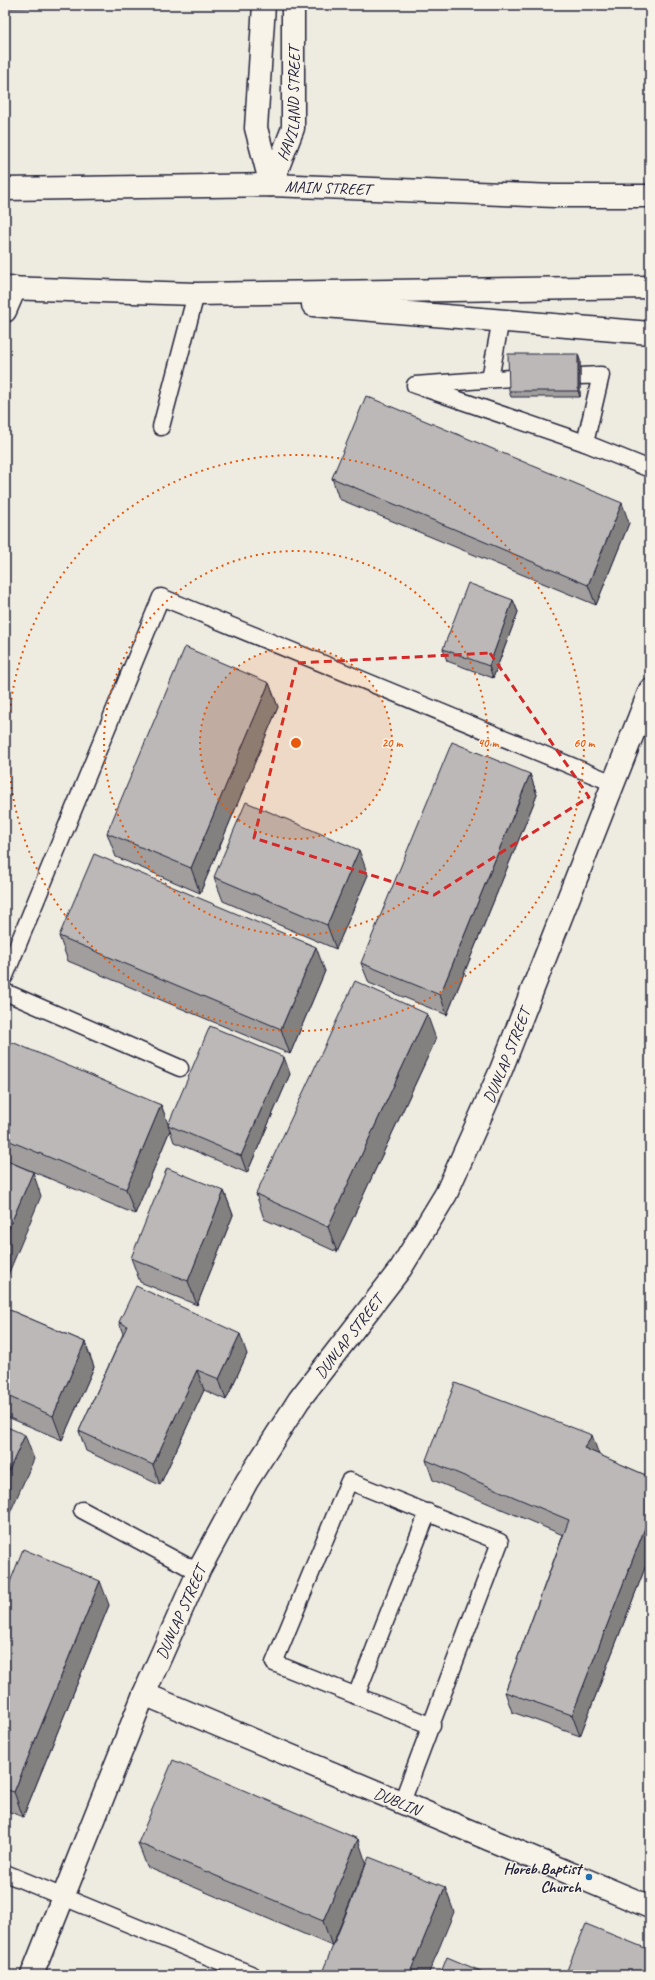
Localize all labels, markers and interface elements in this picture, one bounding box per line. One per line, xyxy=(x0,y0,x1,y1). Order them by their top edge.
street label: HAVILAND STREET xyxy=(272,42,304,164)
street label: MAIN STREET xyxy=(284,177,376,200)
text: 20 m xyxy=(382,735,403,751)
text: 40 m xyxy=(478,735,499,751)
text: 60 m xyxy=(574,735,596,751)
centre of rings xyxy=(289,736,303,750)
street label: DUNLAP STREET xyxy=(479,1003,536,1106)
street label: DUNLAP STREET xyxy=(311,1288,390,1382)
street label: DUNLAP STREET xyxy=(152,1560,212,1662)
street label: DUBLIN xyxy=(371,1783,425,1821)
place label: Horeb Baptist Church xyxy=(503,1859,584,1897)
marker: Horeb Baptist Church xyxy=(584,1872,594,1882)

